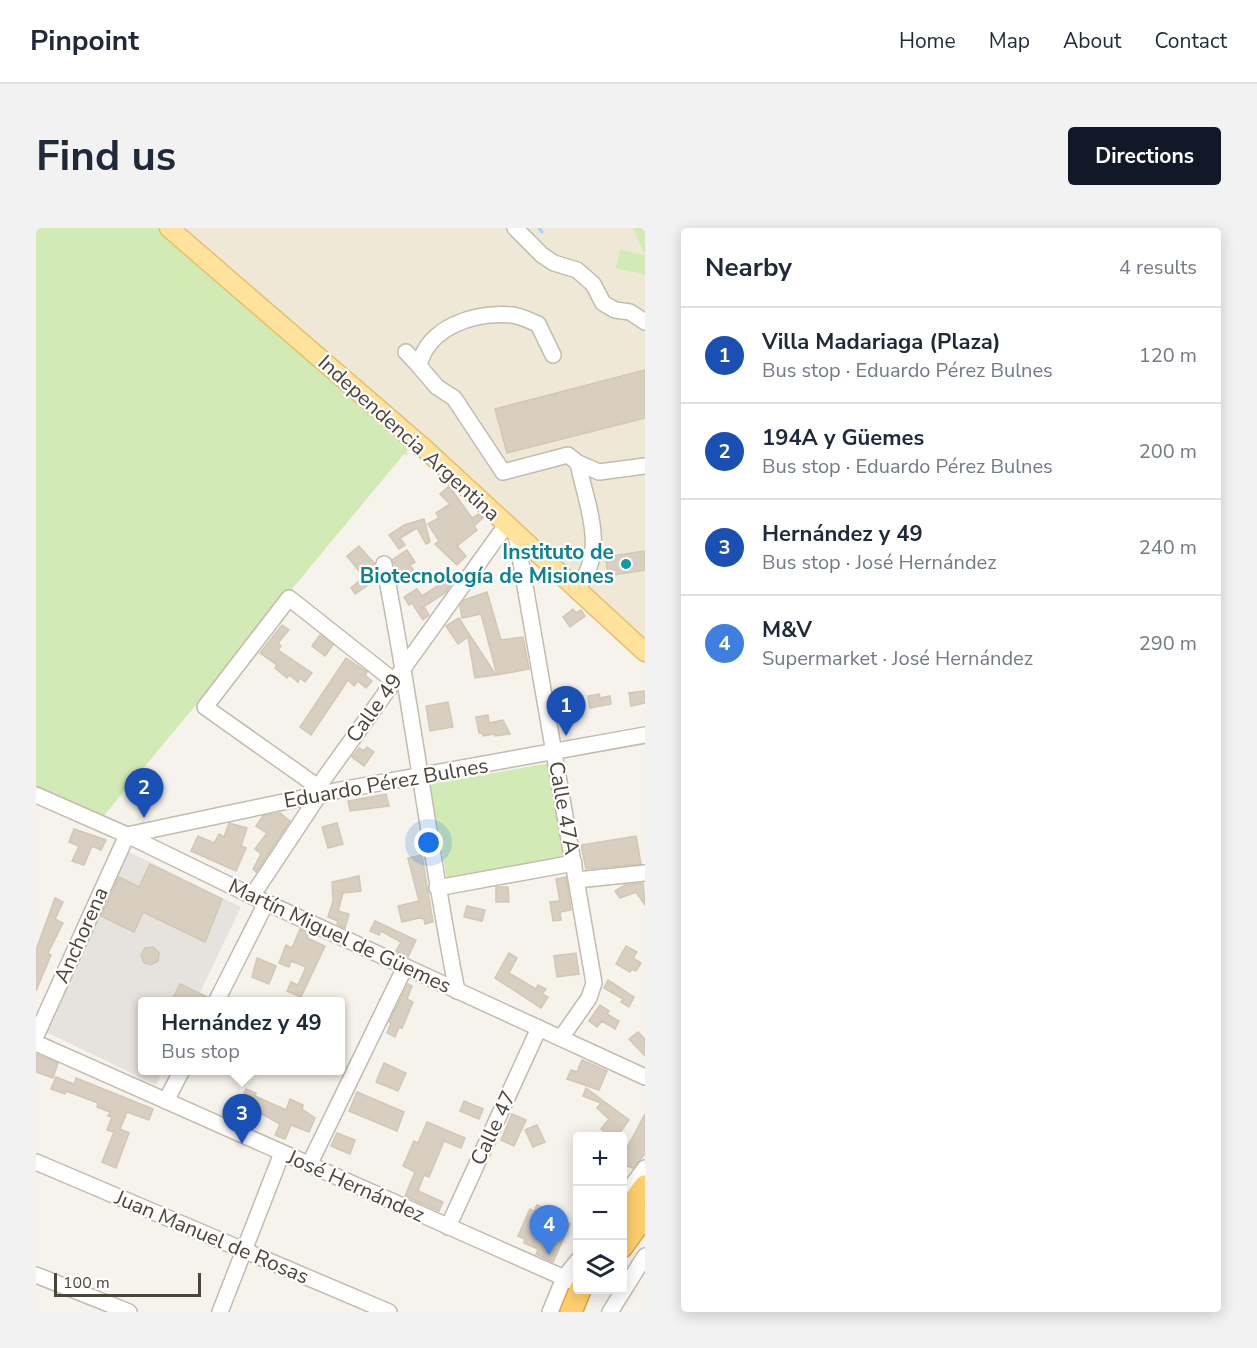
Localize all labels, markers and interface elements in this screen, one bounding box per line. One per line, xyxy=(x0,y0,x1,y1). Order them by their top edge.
text: Pinpoint xyxy=(30,22,139,60)
text: Home xyxy=(899,27,956,55)
text: Map xyxy=(989,27,1030,55)
text: About xyxy=(1063,27,1121,55)
text: Contact xyxy=(1154,27,1227,55)
button: Directions xyxy=(1068,127,1221,185)
text: Find us xyxy=(36,128,176,185)
text: Nearby xyxy=(705,250,792,285)
text: 4 results xyxy=(1119,254,1197,281)
text: Villa Madariaga (Plaza) xyxy=(762,327,1001,357)
text: 1 xyxy=(719,342,731,369)
text: 120 m xyxy=(1139,342,1197,369)
street label: Independencia Argentina xyxy=(312,349,506,527)
text: Bus stop · Eduardo Pérez Bulnes xyxy=(762,357,1053,384)
text: 194A y Güemes xyxy=(762,423,924,453)
text: 2 xyxy=(719,438,731,465)
text: 200 m xyxy=(1139,438,1197,465)
text: Bus stop · Eduardo Pérez Bulnes xyxy=(762,453,1053,480)
text: Hernández y 49 xyxy=(762,519,923,549)
text: 3 xyxy=(719,534,731,561)
text: 240 m xyxy=(1139,534,1197,561)
place label: Instituto de Biotecnología de Misiones xyxy=(360,538,614,590)
text: Bus stop · José Hernández xyxy=(762,549,996,576)
marker: Instituto de Biotecnología de Misiones xyxy=(619,557,633,571)
text: M&V xyxy=(762,615,812,645)
text: 4 xyxy=(719,630,731,657)
text: 290 m xyxy=(1139,630,1197,657)
text: Supermarket · José Hernández xyxy=(762,645,1033,672)
street label: Calle 49 xyxy=(339,668,409,748)
pin: 1 xyxy=(546,686,586,736)
street label: Eduardo Pérez Bulnes xyxy=(282,751,490,815)
street label: Calle 47A xyxy=(542,759,586,857)
pin: 2 xyxy=(124,768,164,818)
your location xyxy=(414,828,443,857)
street label: Martín Miguel de Güemes xyxy=(224,872,456,1000)
street label: Anchorena xyxy=(47,883,115,987)
popup xyxy=(138,997,345,1075)
text: Hernández y 49 xyxy=(161,1008,322,1038)
text: Bus stop xyxy=(161,1038,240,1065)
street label: Calle 47 xyxy=(464,1086,522,1170)
pin: 3 xyxy=(222,1094,262,1144)
map controls xyxy=(573,1132,627,1294)
button: + xyxy=(573,1132,627,1186)
street label: José Hernández xyxy=(282,1143,429,1229)
street label: Juan Manuel de Rosas xyxy=(110,1183,313,1291)
button: − xyxy=(573,1186,627,1240)
pin: 4 xyxy=(530,1206,568,1255)
button: layers xyxy=(573,1240,627,1294)
scale bar xyxy=(54,1270,201,1298)
text: 100 m xyxy=(63,1272,110,1294)

